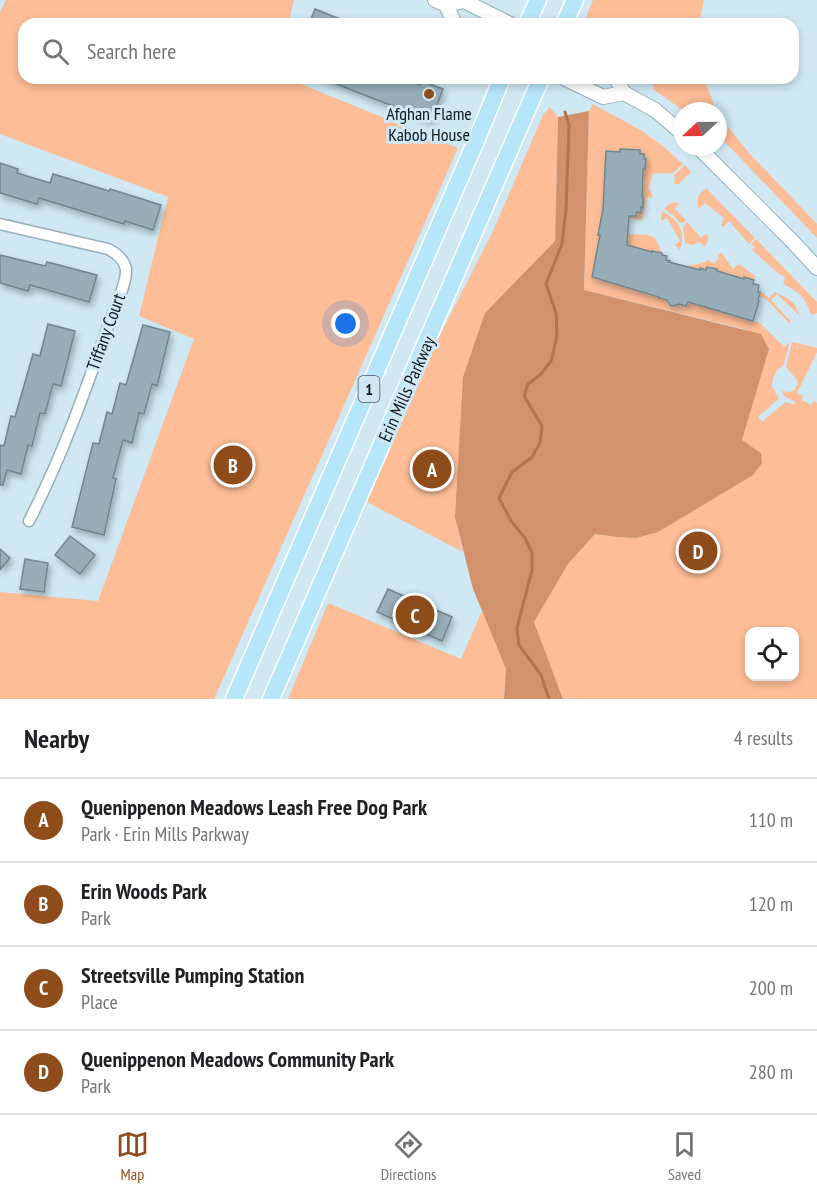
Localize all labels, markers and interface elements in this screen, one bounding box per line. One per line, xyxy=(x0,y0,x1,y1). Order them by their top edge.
search box xyxy=(18,18,799,84)
icon: search xyxy=(39,35,72,68)
text: Search here xyxy=(87,37,176,65)
marker: Afghan Flame Kabob House xyxy=(422,87,436,101)
place label: Afghan Flame Kabob House xyxy=(386,102,472,146)
north arrow xyxy=(673,102,727,156)
street label: Tiffany Court xyxy=(81,290,130,373)
your location xyxy=(331,309,360,338)
street label: Erin Mills Parkway xyxy=(373,332,440,445)
road number: 1 xyxy=(358,376,380,402)
pin: B xyxy=(214,442,252,488)
pin: A xyxy=(412,446,452,492)
pin: D xyxy=(678,528,718,574)
pin: C xyxy=(396,592,434,638)
map controls xyxy=(745,627,799,681)
button: locate xyxy=(745,627,799,681)
text: Nearby xyxy=(24,722,89,755)
text: 4 results xyxy=(734,725,793,751)
text: Quenippenon Meadows Leash Free Dog Park xyxy=(81,793,427,821)
text: A xyxy=(38,807,49,833)
text: 110 m xyxy=(749,807,793,833)
text: Park · Erin Mills Parkway xyxy=(81,821,249,847)
text: Erin Woods Park xyxy=(81,877,207,905)
text: B xyxy=(39,891,48,917)
text: 120 m xyxy=(749,891,793,917)
text: Park xyxy=(81,905,111,931)
text: Streetsville Pumping Station xyxy=(81,961,304,989)
text: C xyxy=(39,975,48,1001)
text: 200 m xyxy=(749,975,793,1001)
text: Place xyxy=(81,989,118,1015)
text: Quenippenon Meadows Community Park xyxy=(81,1045,394,1073)
text: D xyxy=(38,1059,49,1085)
text: 280 m xyxy=(749,1059,793,1085)
text: Park xyxy=(81,1073,111,1099)
tab: Map xyxy=(116,1128,149,1184)
tab: Directions xyxy=(381,1128,436,1184)
tab: Saved xyxy=(668,1128,701,1184)

